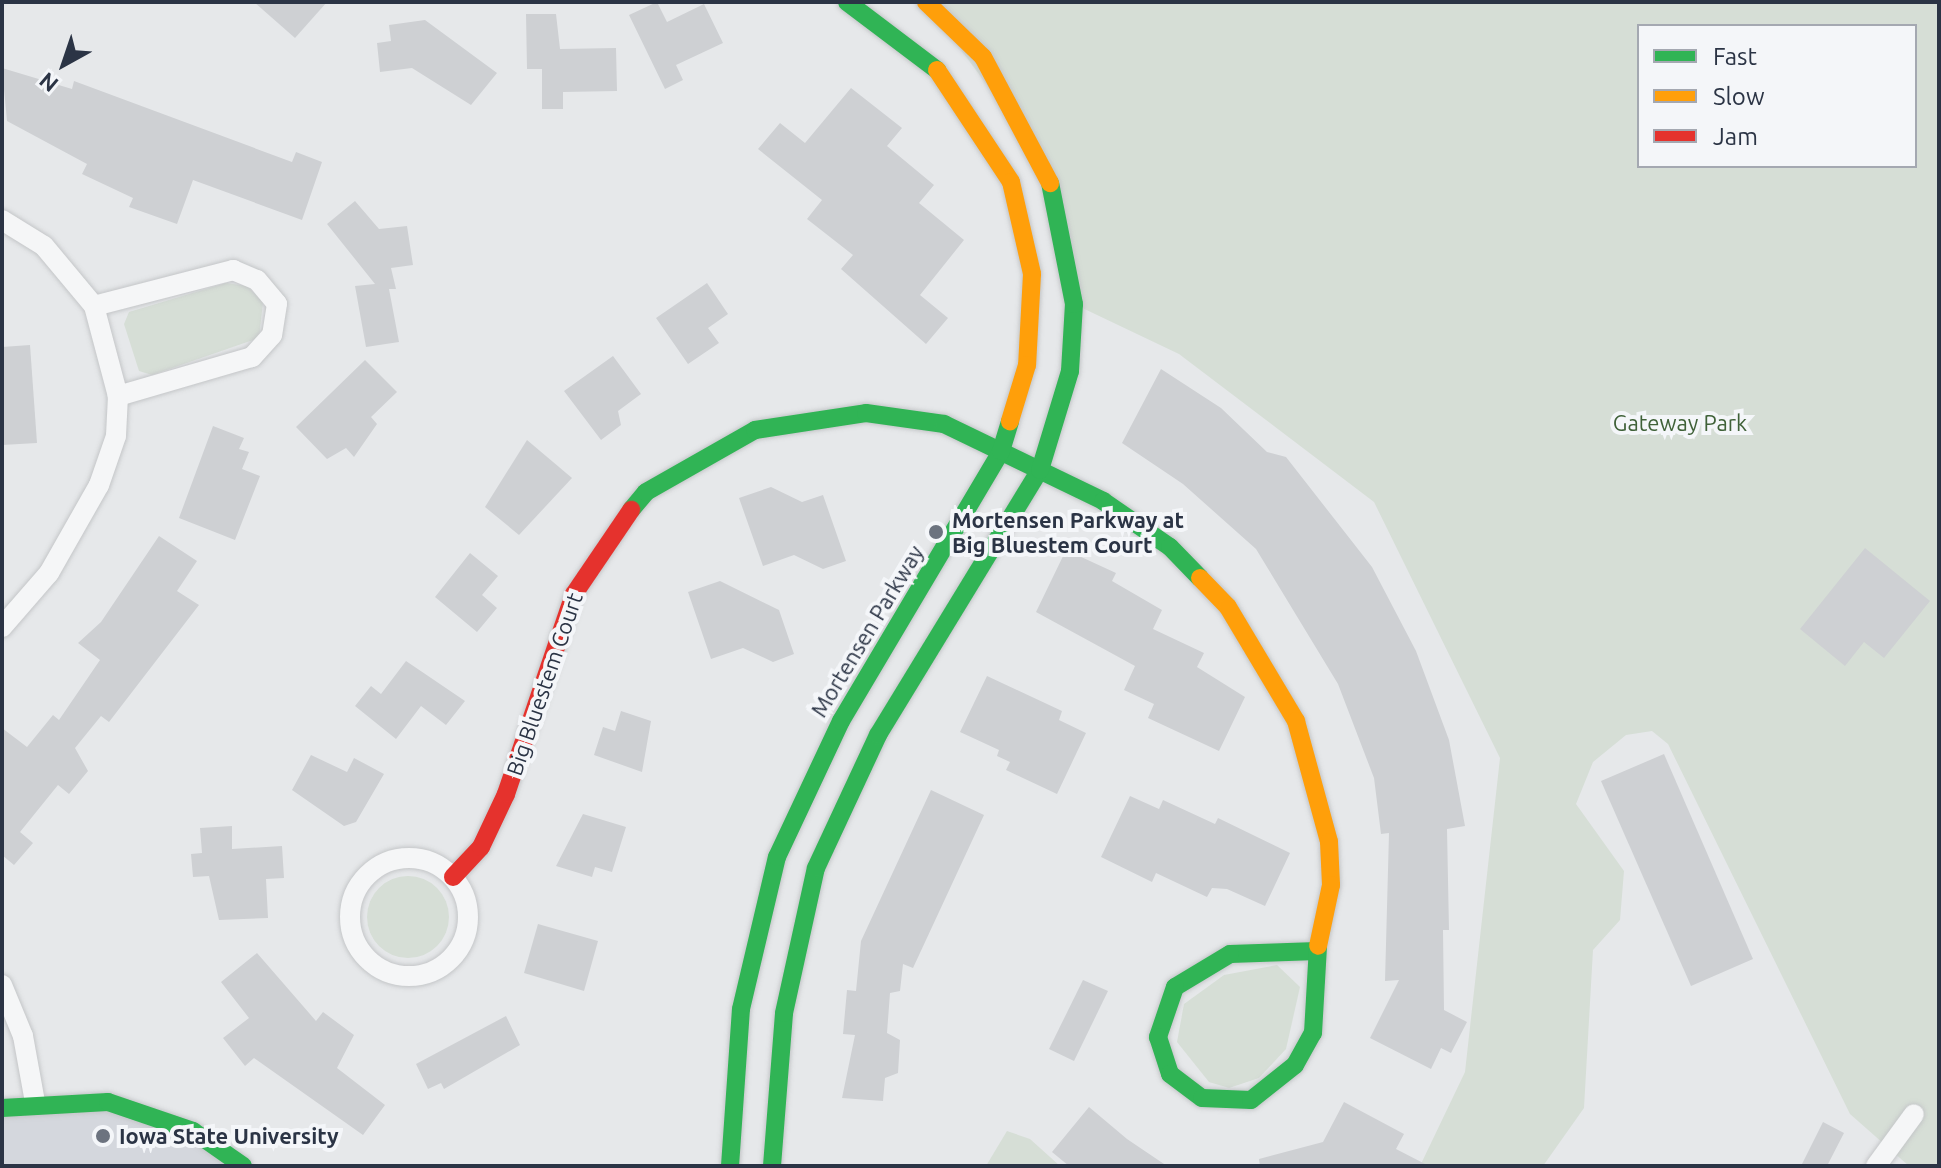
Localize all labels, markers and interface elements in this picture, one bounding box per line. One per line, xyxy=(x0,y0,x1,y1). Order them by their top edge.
north arrow xyxy=(24,24,104,104)
legend xyxy=(1637,24,1917,168)
text: Fast xyxy=(1713,43,1757,70)
text: N xyxy=(34,68,63,98)
text: Slow xyxy=(1713,83,1765,110)
text: Jam xyxy=(1713,123,1758,150)
park label: Gateway Park xyxy=(1613,410,1747,436)
place label: Mortensen Parkway at Big Bluestem Court xyxy=(952,506,1184,558)
marker: Mortensen Parkway at Big Bluestem Court xyxy=(927,523,945,541)
street label: Mortensen Parkway xyxy=(805,540,929,722)
street label: Big Bluestem Court xyxy=(500,589,588,779)
place label: Iowa State University xyxy=(119,1123,339,1149)
marker: Iowa State University xyxy=(94,1127,112,1145)

